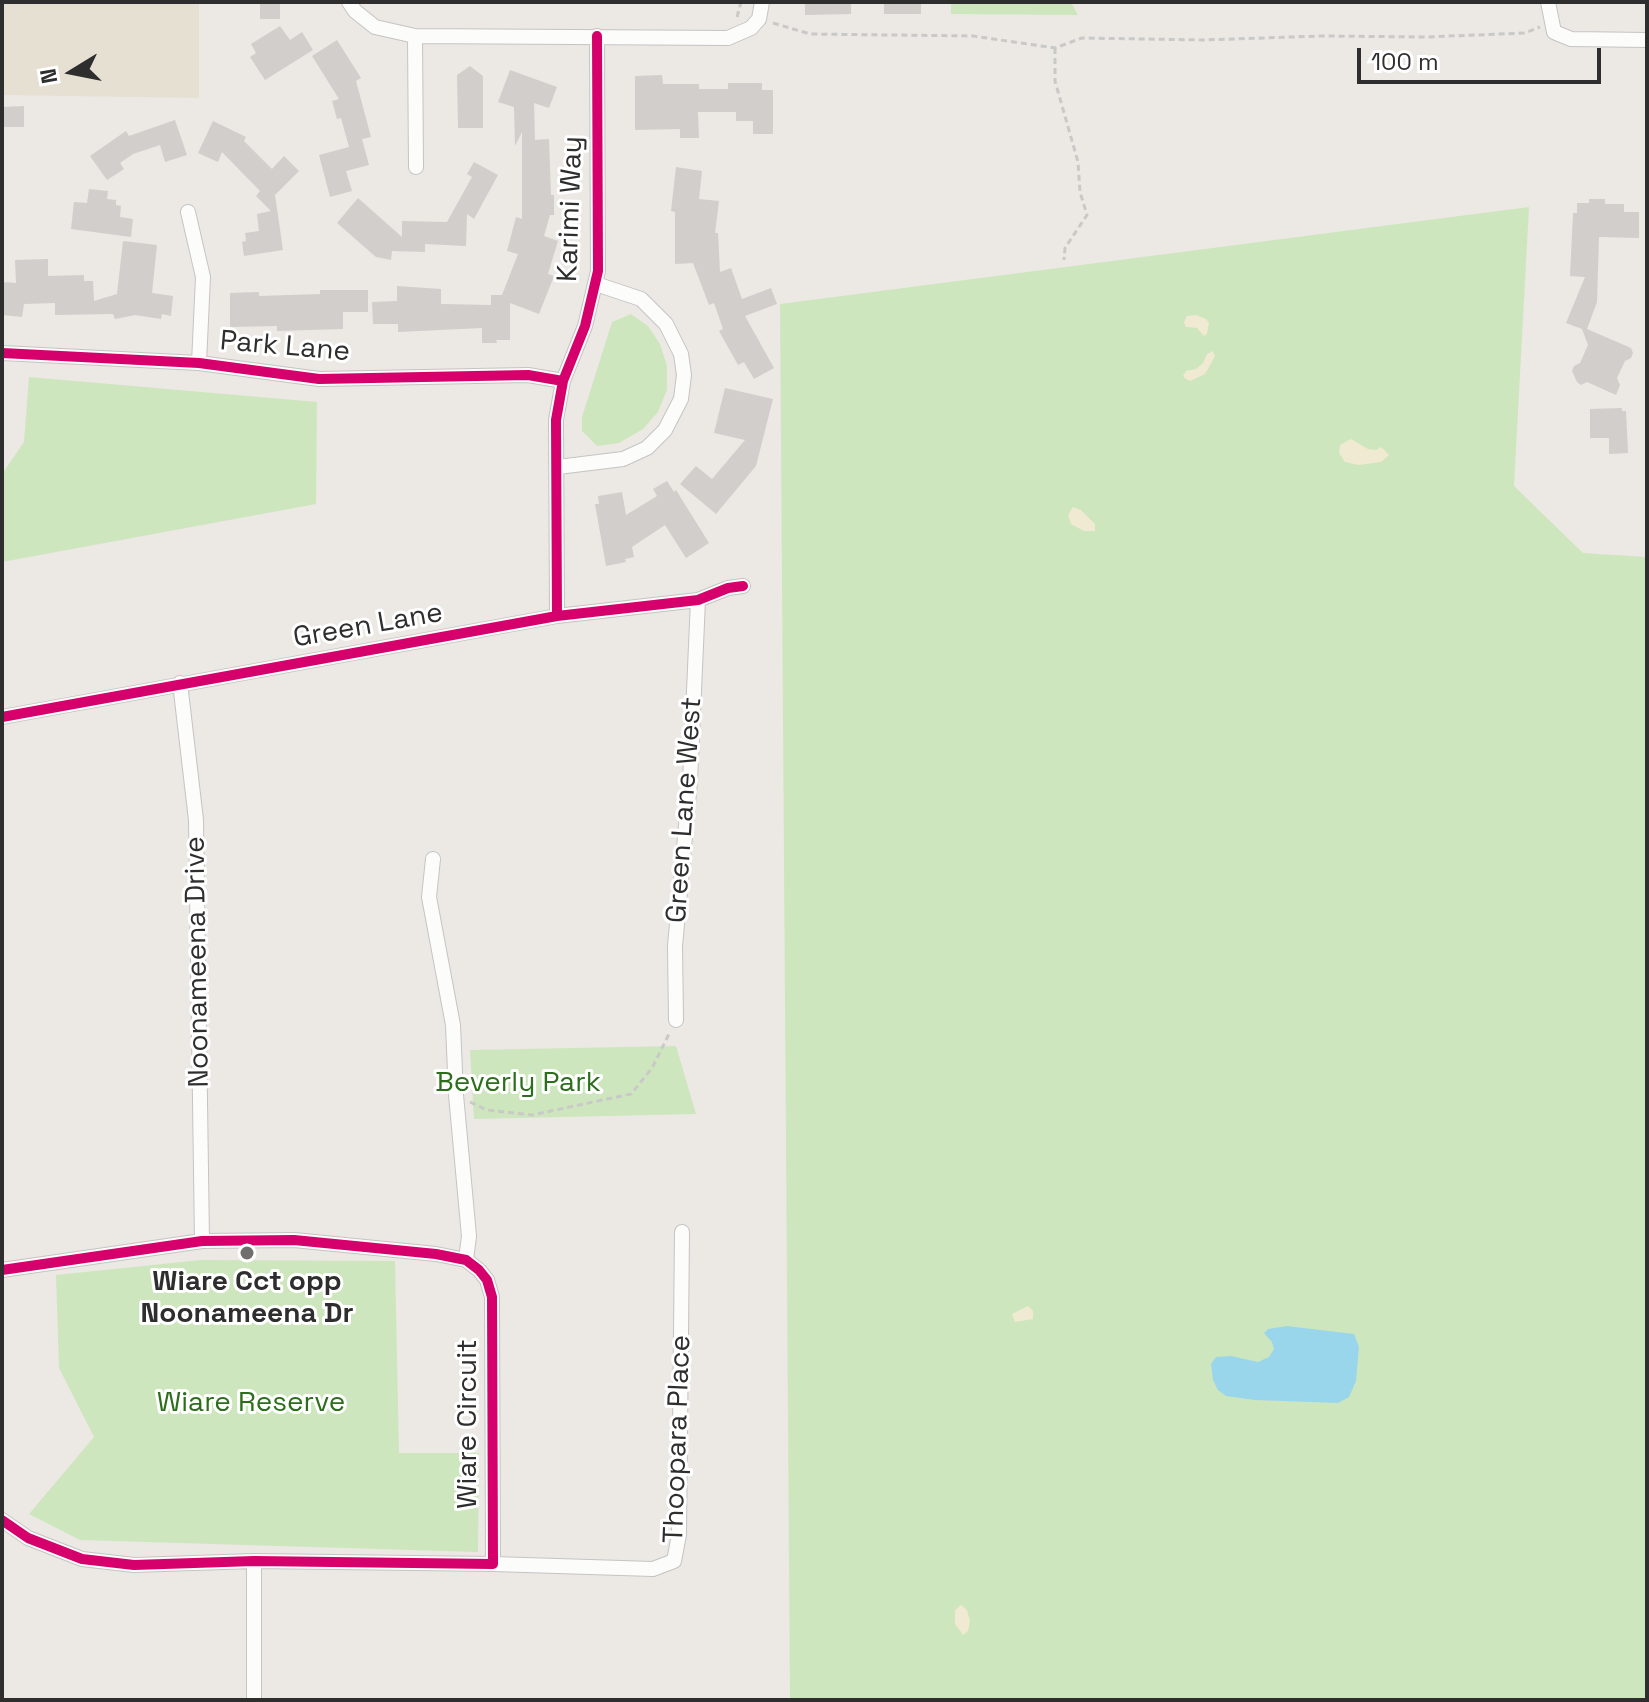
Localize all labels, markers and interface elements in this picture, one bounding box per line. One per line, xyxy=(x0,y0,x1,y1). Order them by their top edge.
north arrow xyxy=(32,32,112,112)
scale bar xyxy=(1361,32,1605,82)
text: 100 m xyxy=(1371,46,1439,77)
text: N xyxy=(33,66,63,86)
street label: Karimi Way xyxy=(552,136,590,282)
street label: Park Lane xyxy=(219,325,351,369)
street label: Green Lane xyxy=(291,596,445,656)
street label: Green Lane West xyxy=(660,696,710,924)
street label: Noonameena Drive xyxy=(179,836,217,1088)
park label: Beverly Park xyxy=(435,1066,601,1100)
marker: Wiare Cct opp Noonameena Dr xyxy=(238,1244,256,1262)
place label: Wiare Cct opp Noonameena Dr xyxy=(141,1265,353,1331)
street label: Thoopara Place xyxy=(658,1334,698,1544)
street label: Wiare Circuit xyxy=(451,1339,485,1509)
park label: Wiare Reserve xyxy=(157,1386,345,1420)

